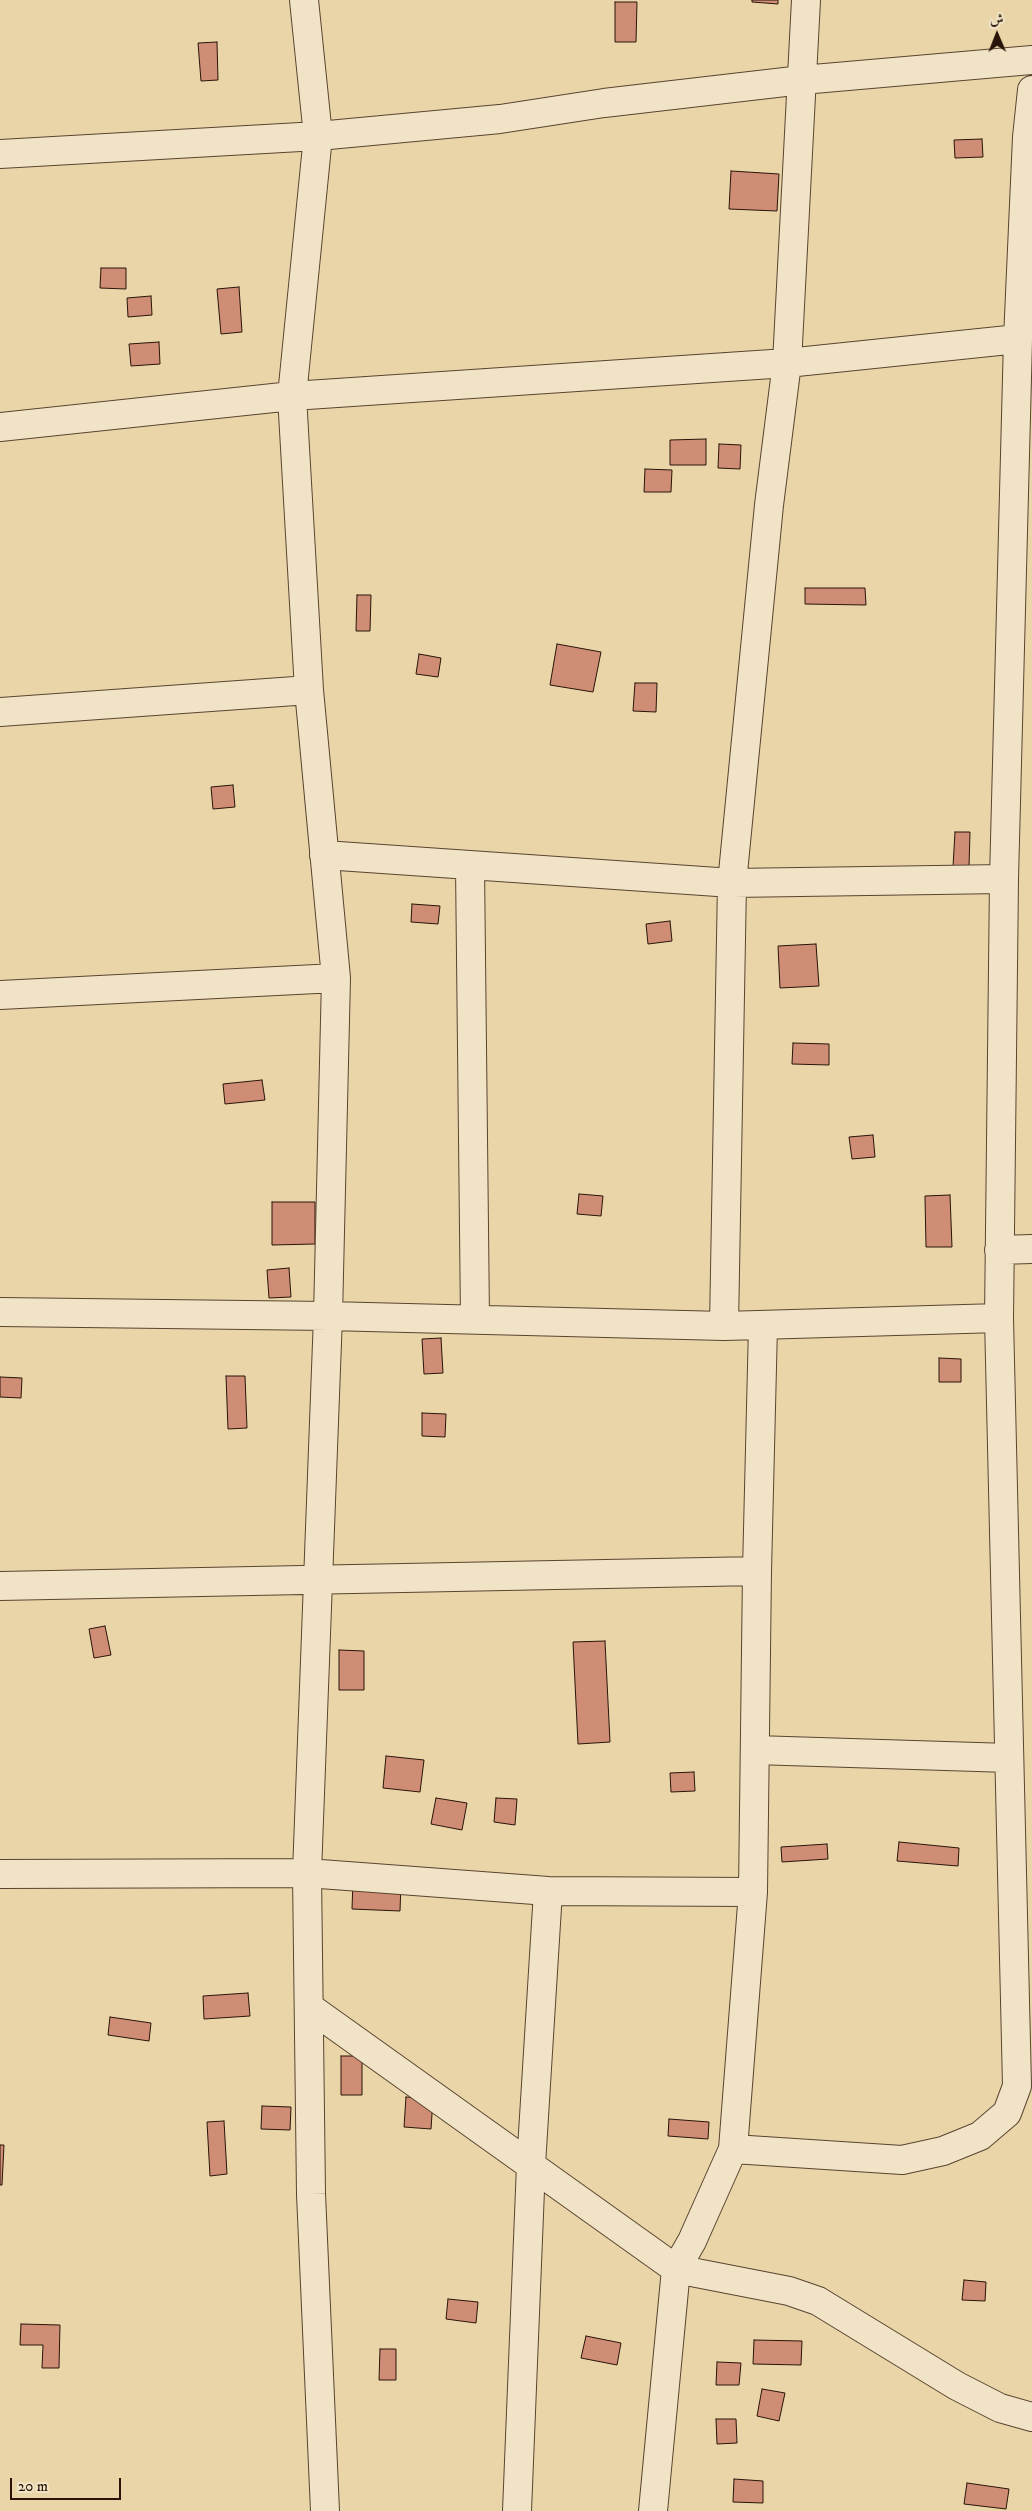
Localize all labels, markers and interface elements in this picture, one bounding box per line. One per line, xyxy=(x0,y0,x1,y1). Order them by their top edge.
north arrow xyxy=(972,10,1022,60)
text: ش xyxy=(990,11,1004,29)
scale bar xyxy=(12,2468,124,2500)
text: 20 m xyxy=(18,2477,48,2496)

